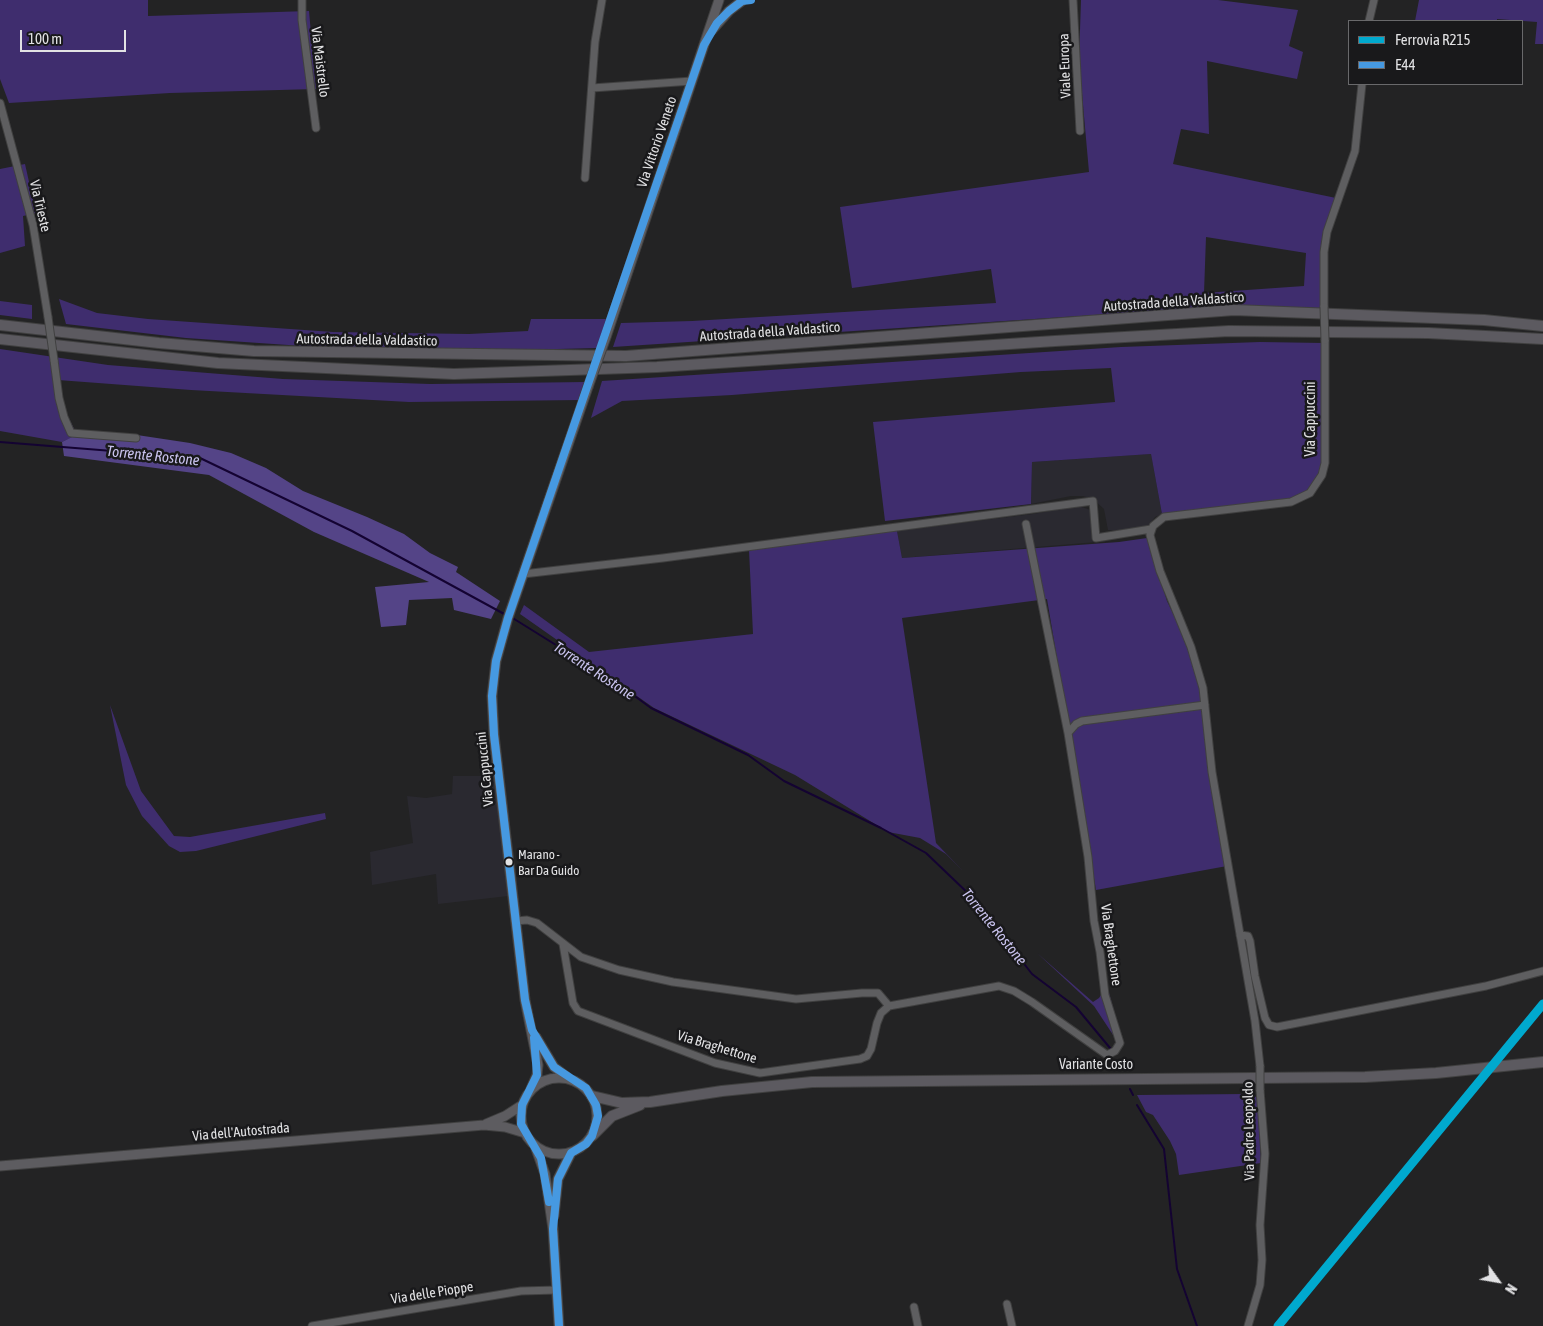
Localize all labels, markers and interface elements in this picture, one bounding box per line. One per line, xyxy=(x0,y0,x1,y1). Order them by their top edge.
scale bar xyxy=(22,20,129,52)
legend xyxy=(1348,20,1523,85)
street label: Via Maistrello xyxy=(307,26,333,98)
text: 100 m xyxy=(28,30,62,47)
text: Ferrovia R215 xyxy=(1395,31,1471,48)
street label: Viale Europa xyxy=(1055,33,1075,99)
text: E44 xyxy=(1395,56,1416,73)
street label: Via Vittorio Veneto xyxy=(634,94,680,190)
street label: Via Trieste xyxy=(26,178,54,234)
street label: Autostrada della Valdastico xyxy=(1103,289,1245,315)
street label: Autostrada della Valdastico xyxy=(699,319,841,345)
street label: Autostrada della Valdastico xyxy=(296,330,438,350)
street label: Via Cappuccini xyxy=(1303,382,1319,456)
water label: Torrente Rostone xyxy=(106,442,200,470)
water label: Torrente Rostone xyxy=(550,638,638,704)
street label: Via Cappuccini xyxy=(473,731,497,807)
place label: Marano - Bar Da Guido xyxy=(518,847,579,878)
marker: Marano - Bar Da Guido xyxy=(504,857,514,867)
water label: Torrente Rostone xyxy=(958,885,1030,969)
street label: Via Braghettone xyxy=(1097,903,1125,987)
street label: Via Braghettone xyxy=(675,1027,759,1067)
street label: Variante Costo xyxy=(1059,1057,1133,1073)
street label: Via Padre Leopoldo xyxy=(1240,1081,1258,1181)
street label: Via dell'Autostrada xyxy=(192,1119,290,1145)
north arrow xyxy=(1473,1256,1523,1306)
street label: Via delle Pioppe xyxy=(390,1278,474,1308)
text: N xyxy=(1502,1281,1520,1297)

